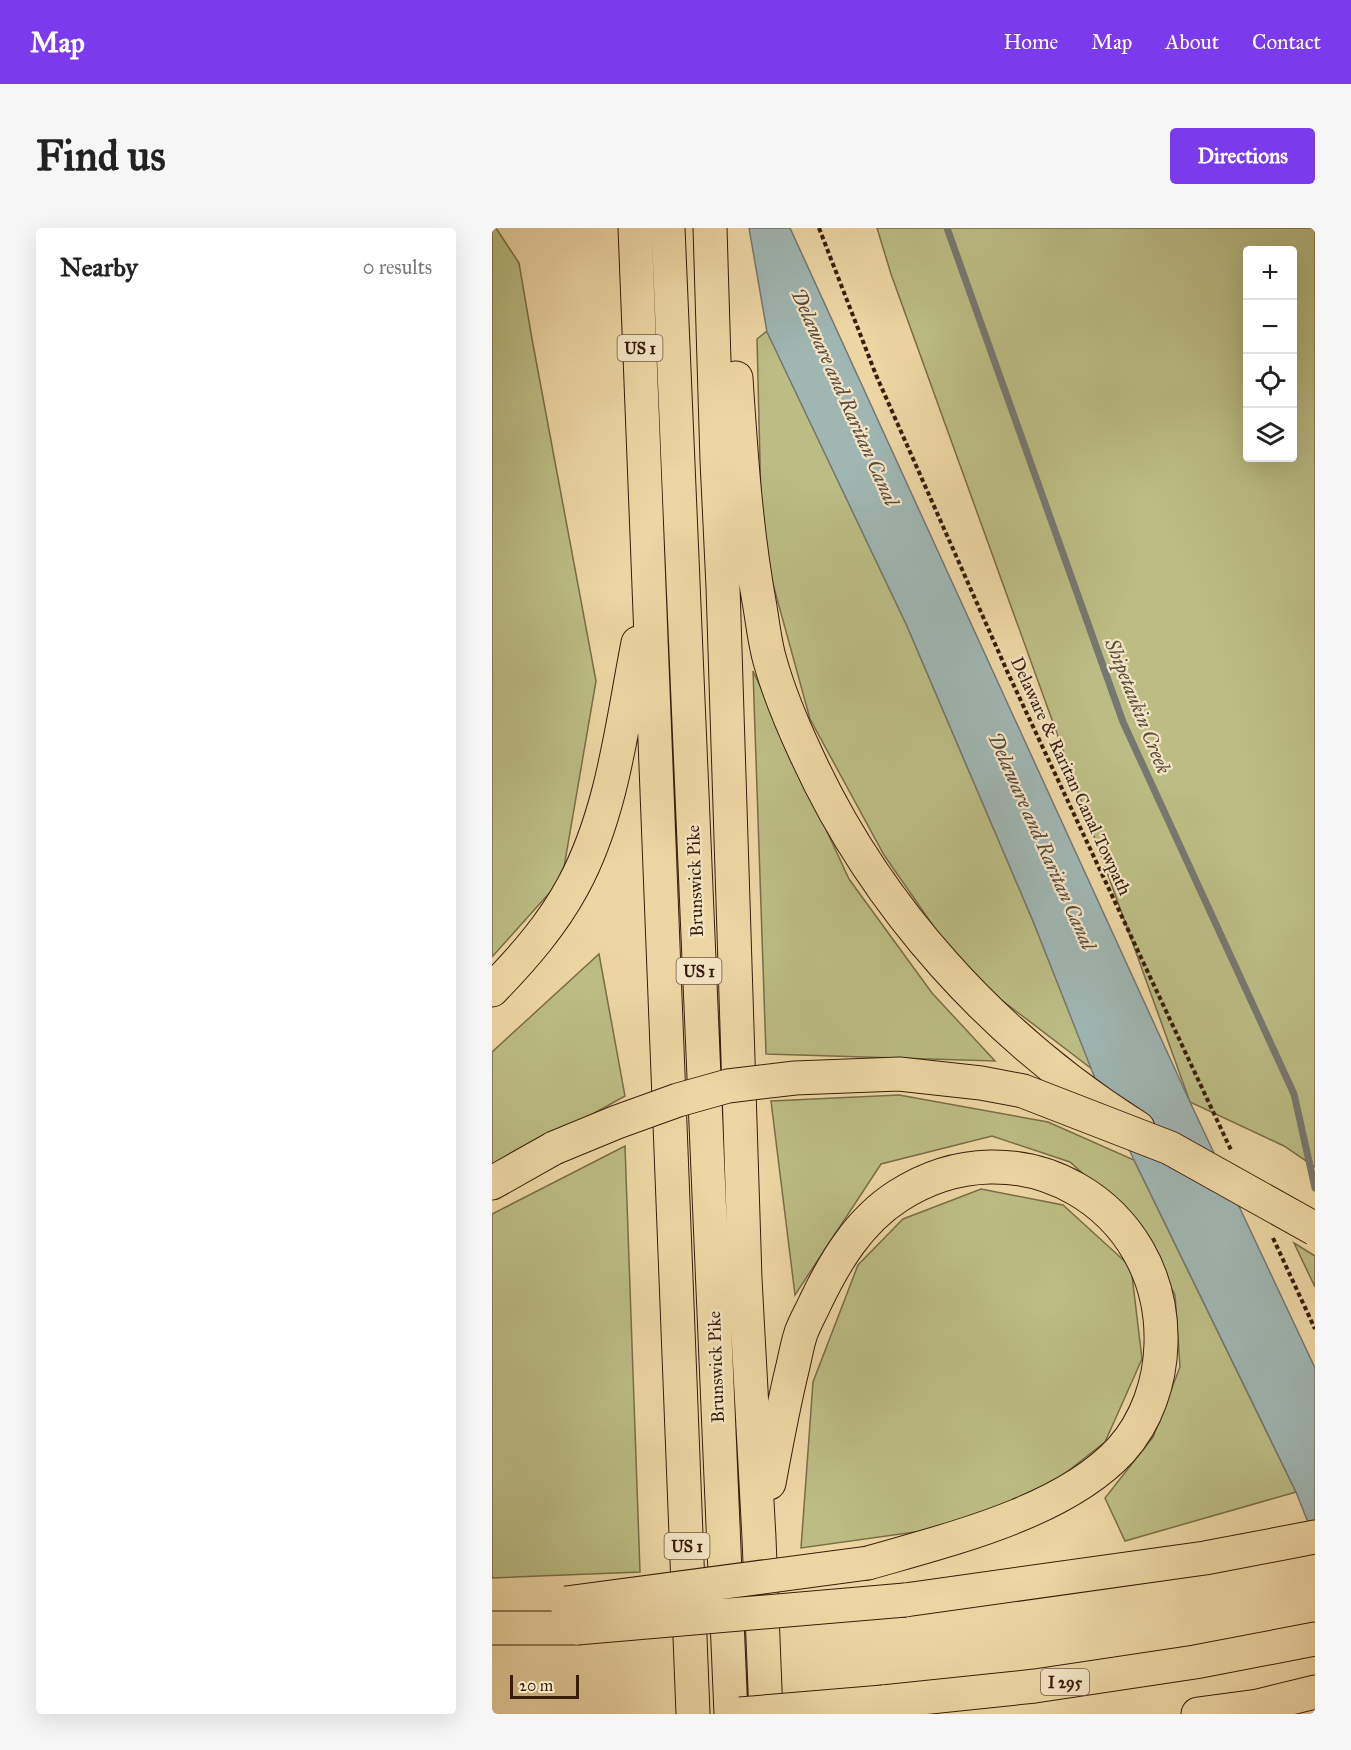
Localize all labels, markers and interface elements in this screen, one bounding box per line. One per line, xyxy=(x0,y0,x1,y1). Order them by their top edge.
text: Map xyxy=(30,25,85,60)
text: Home xyxy=(1003,29,1058,55)
text: Map xyxy=(1091,29,1132,55)
text: About xyxy=(1165,29,1219,55)
text: Contact xyxy=(1252,29,1321,55)
button: Directions xyxy=(1170,128,1315,184)
text: Find us xyxy=(36,130,166,182)
map controls xyxy=(1243,246,1297,462)
button: + xyxy=(1243,246,1297,300)
text: Nearby xyxy=(60,251,138,283)
text: 0 results xyxy=(363,255,432,279)
water label: Delaware and Raritan Canal xyxy=(786,285,905,511)
button: − xyxy=(1243,300,1297,354)
road number: US 1 xyxy=(618,335,662,361)
button: locate xyxy=(1243,354,1297,408)
button: layers xyxy=(1243,408,1297,462)
water label: Shipetaukin Creek xyxy=(1099,634,1176,778)
street label: Delaware & Raritan Canal Towpath xyxy=(1006,653,1136,899)
water label: Delaware and Raritan Canal xyxy=(983,729,1102,955)
street label: Brunswick Pike xyxy=(682,825,708,937)
road number: US 1 xyxy=(676,958,722,984)
street label: Brunswick Pike xyxy=(703,1311,729,1423)
road number: US 1 xyxy=(664,1533,710,1559)
road number: I 295 xyxy=(1041,1669,1089,1695)
scale bar xyxy=(510,1672,579,1700)
text: 20 m xyxy=(519,1676,553,1695)

